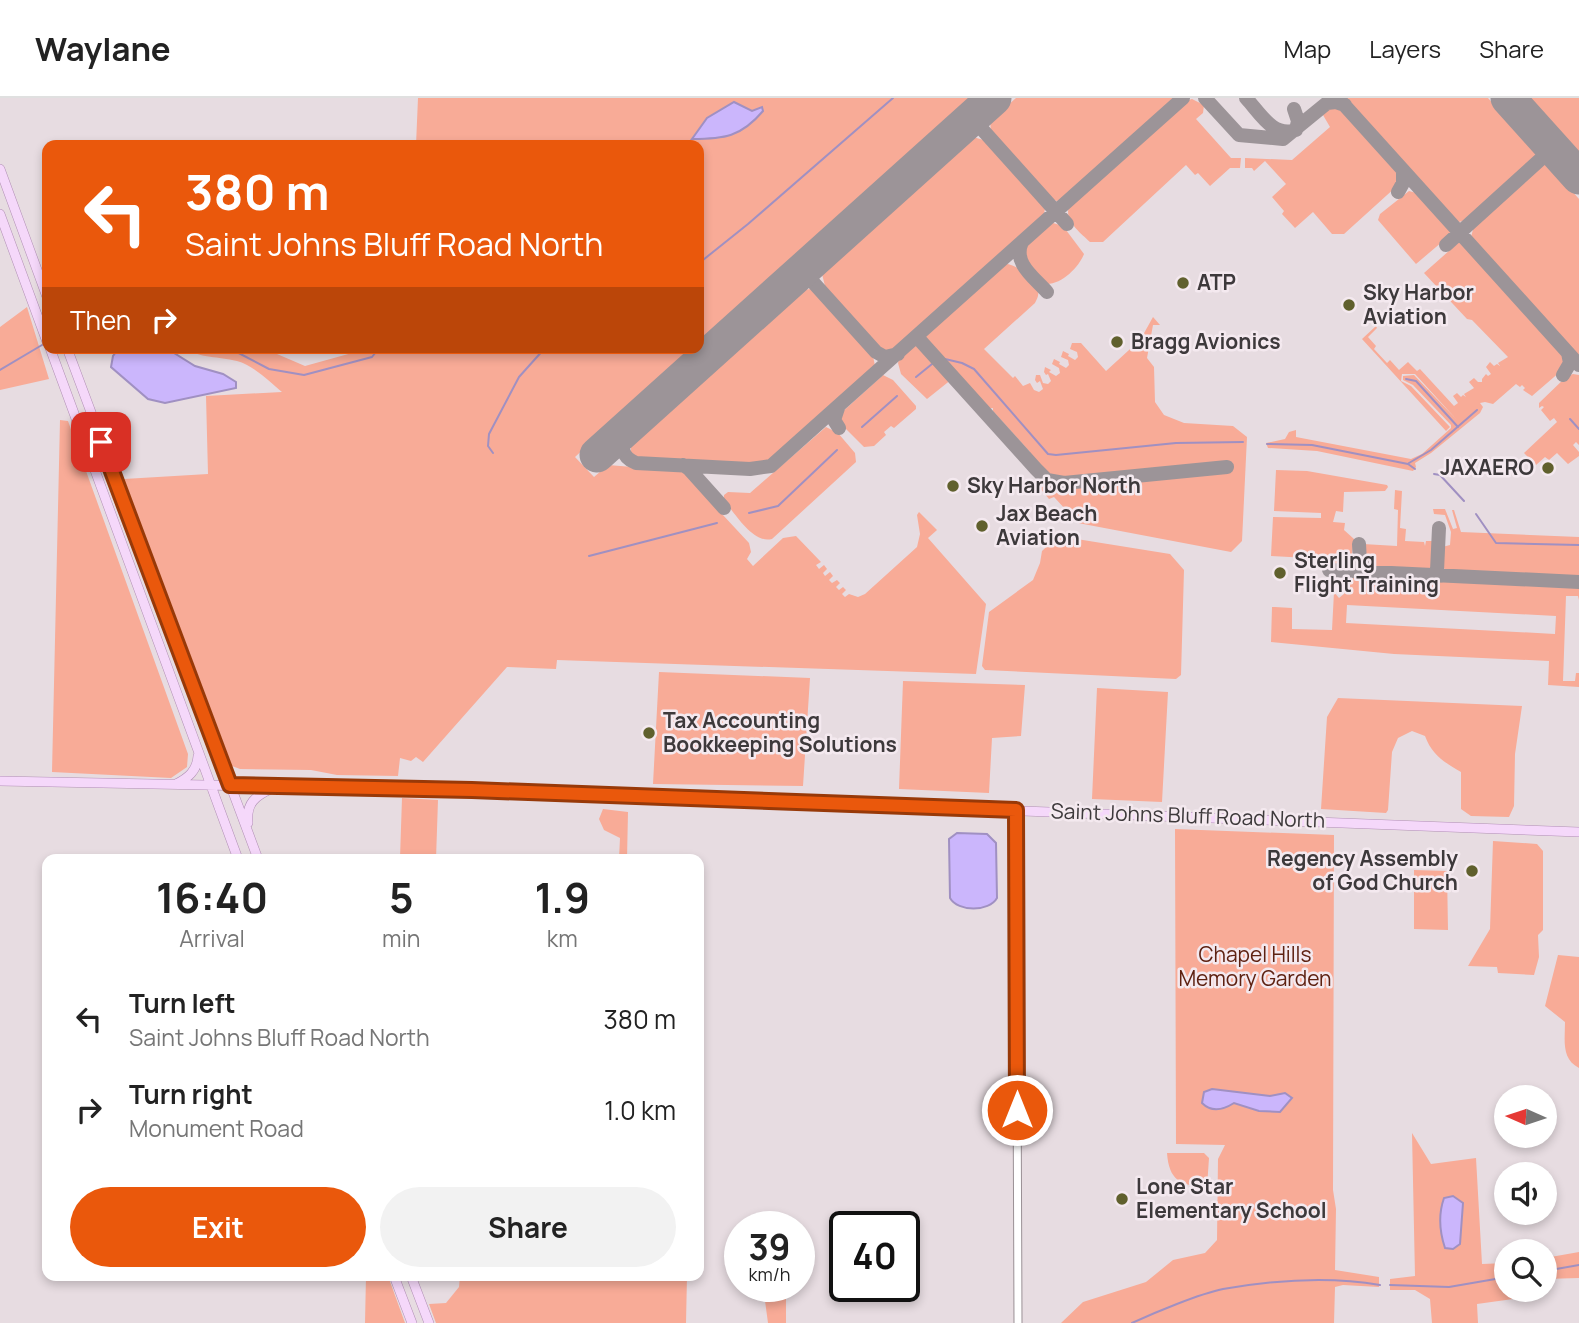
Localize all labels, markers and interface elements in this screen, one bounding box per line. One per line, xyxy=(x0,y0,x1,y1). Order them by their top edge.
text: Waylane xyxy=(35,26,171,71)
text: Map xyxy=(1284,32,1331,65)
text: Layers xyxy=(1369,32,1441,65)
text: Share xyxy=(1479,32,1544,65)
text: 380 m xyxy=(185,158,330,225)
icon: left xyxy=(70,168,161,259)
text: Saint Johns Bluff Road North xyxy=(185,222,603,266)
place label: ATP xyxy=(1197,268,1236,296)
marker: ATP xyxy=(1175,275,1191,291)
place label: Sky Harbor Aviation xyxy=(1363,278,1474,330)
marker: Sky Harbor Aviation xyxy=(1341,297,1357,313)
icon: right xyxy=(145,301,183,339)
text: Then xyxy=(70,302,131,338)
place label: Bragg Avionics xyxy=(1131,327,1281,355)
marker: Bragg Avionics xyxy=(1109,334,1125,350)
pin xyxy=(71,412,131,472)
icon: arrive xyxy=(82,423,120,461)
place label: JAXAERO xyxy=(1440,453,1534,481)
marker: JAXAERO xyxy=(1540,460,1556,476)
place label: Sky Harbor North xyxy=(967,471,1141,499)
marker: Sky Harbor North xyxy=(945,478,961,494)
place label: Jax Beach Aviation xyxy=(996,499,1097,551)
marker: Jax Beach Aviation xyxy=(974,518,990,534)
place label: Sterling Flight Training xyxy=(1294,546,1439,598)
marker: Sterling Flight Training xyxy=(1272,565,1288,581)
place label: Tax Accounting Bookkeeping Solutions xyxy=(663,706,897,758)
marker: Tax Accounting Bookkeeping Solutions xyxy=(641,725,657,741)
street label: Saint Johns Bluff Road North xyxy=(1050,796,1326,834)
place label: Regency Assembly of God Church xyxy=(1267,844,1458,896)
marker: Regency Assembly of God Church xyxy=(1464,863,1480,879)
text: 16:40 xyxy=(156,868,268,926)
text: 5 xyxy=(389,868,414,926)
text: 1.9 xyxy=(534,868,590,926)
text: Arrival xyxy=(179,922,245,954)
text: min xyxy=(382,922,421,954)
text: km xyxy=(547,922,578,954)
park label: Chapel Hills Memory Garden xyxy=(1178,940,1332,992)
text: Turn left xyxy=(129,985,236,1021)
icon: left xyxy=(70,1000,108,1038)
text: 380 m xyxy=(603,1001,676,1037)
text: Saint Johns Bluff Road North xyxy=(129,1021,430,1053)
position arrow xyxy=(980,1073,1054,1147)
text: Turn right xyxy=(129,1076,253,1112)
north arrow xyxy=(1494,1085,1558,1148)
map controls xyxy=(1494,1085,1557,1302)
icon: right xyxy=(70,1091,108,1129)
text: 1.0 km xyxy=(604,1092,676,1128)
text: Monument Road xyxy=(129,1112,304,1144)
button: sound xyxy=(1494,1162,1557,1225)
place label: Lone Star Elementary School xyxy=(1136,1172,1327,1224)
button: Exit xyxy=(70,1187,366,1267)
button: Share xyxy=(380,1187,676,1267)
marker: Lone Star Elementary School xyxy=(1114,1191,1130,1207)
speed limit sign: 40 xyxy=(829,1211,920,1302)
text: 39 xyxy=(748,1223,791,1271)
button: search xyxy=(1494,1239,1557,1302)
text: km/h xyxy=(749,1262,790,1286)

